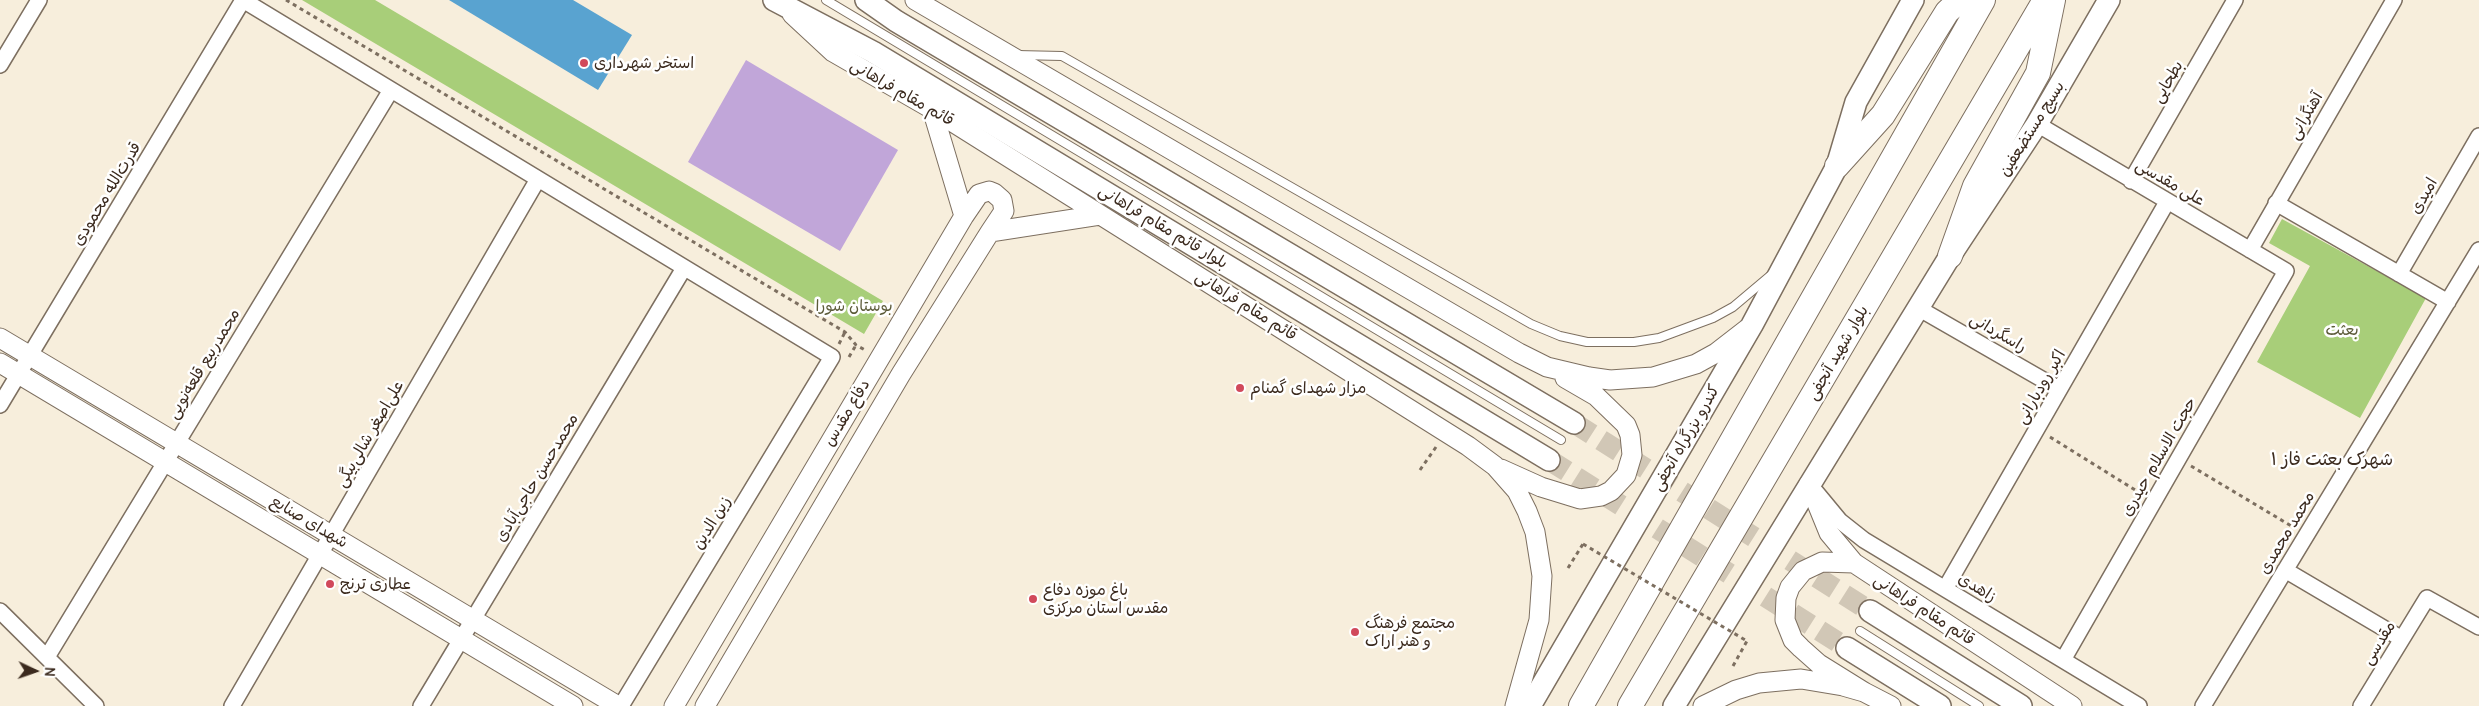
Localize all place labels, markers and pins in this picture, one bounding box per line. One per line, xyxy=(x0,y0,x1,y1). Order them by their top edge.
place label: استخر شهرداری xyxy=(594,53,694,73)
marker: استخر شهرداری xyxy=(578,57,590,69)
place label: مزار شهدای گمنام xyxy=(1250,378,1366,398)
marker: مزار شهدای گمنام xyxy=(1234,382,1246,394)
place label: عطاری ترنج xyxy=(340,574,411,594)
marker: عطاری ترنج xyxy=(324,578,336,590)
place label: باغ موزه دفاع مقدس استان مرکزی xyxy=(1043,580,1168,618)
marker: باغ موزه دفاع مقدس استان مرکزی xyxy=(1027,593,1039,605)
place label: مجتمع فرهنگ و هنر اراک xyxy=(1365,613,1455,651)
marker: مجتمع فرهنگ و هنر اراک xyxy=(1349,626,1361,638)

